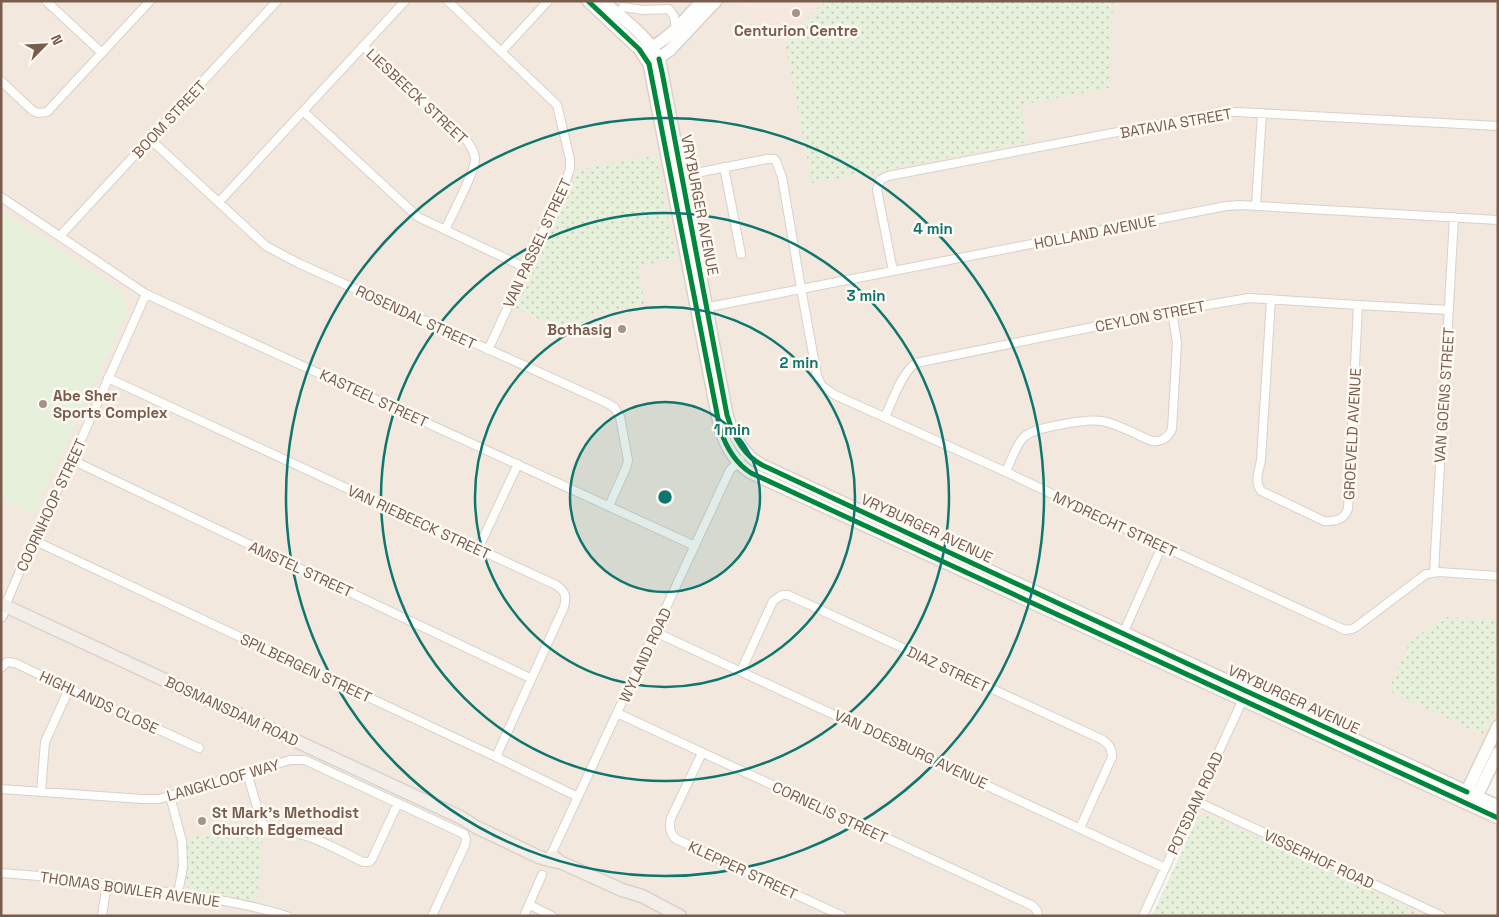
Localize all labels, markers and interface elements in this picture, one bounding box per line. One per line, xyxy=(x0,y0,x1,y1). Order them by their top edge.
marker: Centurion Centre xyxy=(790,7,802,19)
north arrow xyxy=(20,20,70,70)
place label: Centurion Centre xyxy=(734,21,858,40)
text: N xyxy=(47,32,67,48)
street label: LIESBEECK STREET xyxy=(362,44,472,148)
street label: BOOM STREET xyxy=(128,76,210,162)
street label: BATAVIA STREET xyxy=(1119,104,1234,142)
street label: VRYBURGER AVENUE xyxy=(677,133,723,277)
street label: VAN PASSEL STREET xyxy=(499,175,575,311)
street label: HOLLAND AVENUE xyxy=(1032,211,1158,253)
text: 4 min xyxy=(913,219,953,238)
street label: ROSENDAL STREET xyxy=(353,281,479,353)
text: 3 min xyxy=(847,286,885,305)
street label: CEYLON STREET xyxy=(1093,296,1207,336)
place label: Bothasig xyxy=(547,320,612,339)
marker: Bothasig xyxy=(616,323,628,335)
street label: VAN GOENS STREET xyxy=(1430,326,1458,463)
text: 2 min xyxy=(780,353,818,372)
street label: KASTEEL STREET xyxy=(317,365,431,431)
street label: GROEVELD AVENUE xyxy=(1339,368,1365,500)
place label: Abe Sher Sports Complex xyxy=(53,386,168,422)
marker: Abe Sher Sports Complex xyxy=(37,398,49,410)
text: 1 min xyxy=(714,420,750,439)
street label: COORNHOOP STREET xyxy=(12,435,90,575)
street label: VAN RIEBEECK STREET xyxy=(345,481,494,564)
street label: MYDRECHT STREET xyxy=(1050,487,1180,561)
centre of rings xyxy=(656,488,674,506)
street label: VRYBURGER AVENUE xyxy=(858,489,996,567)
street label: AMSTEL STREET xyxy=(246,537,356,602)
street label: WYLAND ROAD xyxy=(615,605,675,705)
street label: SPILBERGEN STREET xyxy=(237,629,375,707)
street label: DIAZ STREET xyxy=(904,642,992,696)
street label: VRYBURGER AVENUE xyxy=(1225,660,1363,738)
street label: HIGHLANDS CLOSE xyxy=(37,666,161,738)
street label: BOSMANSDAM ROAD xyxy=(162,672,302,750)
street label: VAN DOESBURG AVENUE xyxy=(831,705,991,793)
street label: POTSDAM ROAD xyxy=(1163,749,1227,857)
street label: LANGKLOOF WAY xyxy=(164,755,282,805)
street label: CORNELIS STREET xyxy=(769,777,891,847)
place label: St Mark's Methodist Church Edgemead xyxy=(212,803,359,839)
marker: St Mark's Methodist Church Edgemead xyxy=(196,815,208,827)
street label: VISSERHOF ROAD xyxy=(1261,825,1377,893)
street label: KLEPPER STREET xyxy=(685,836,801,904)
street label: THOMAS BOWLER AVENUE xyxy=(39,867,221,911)

